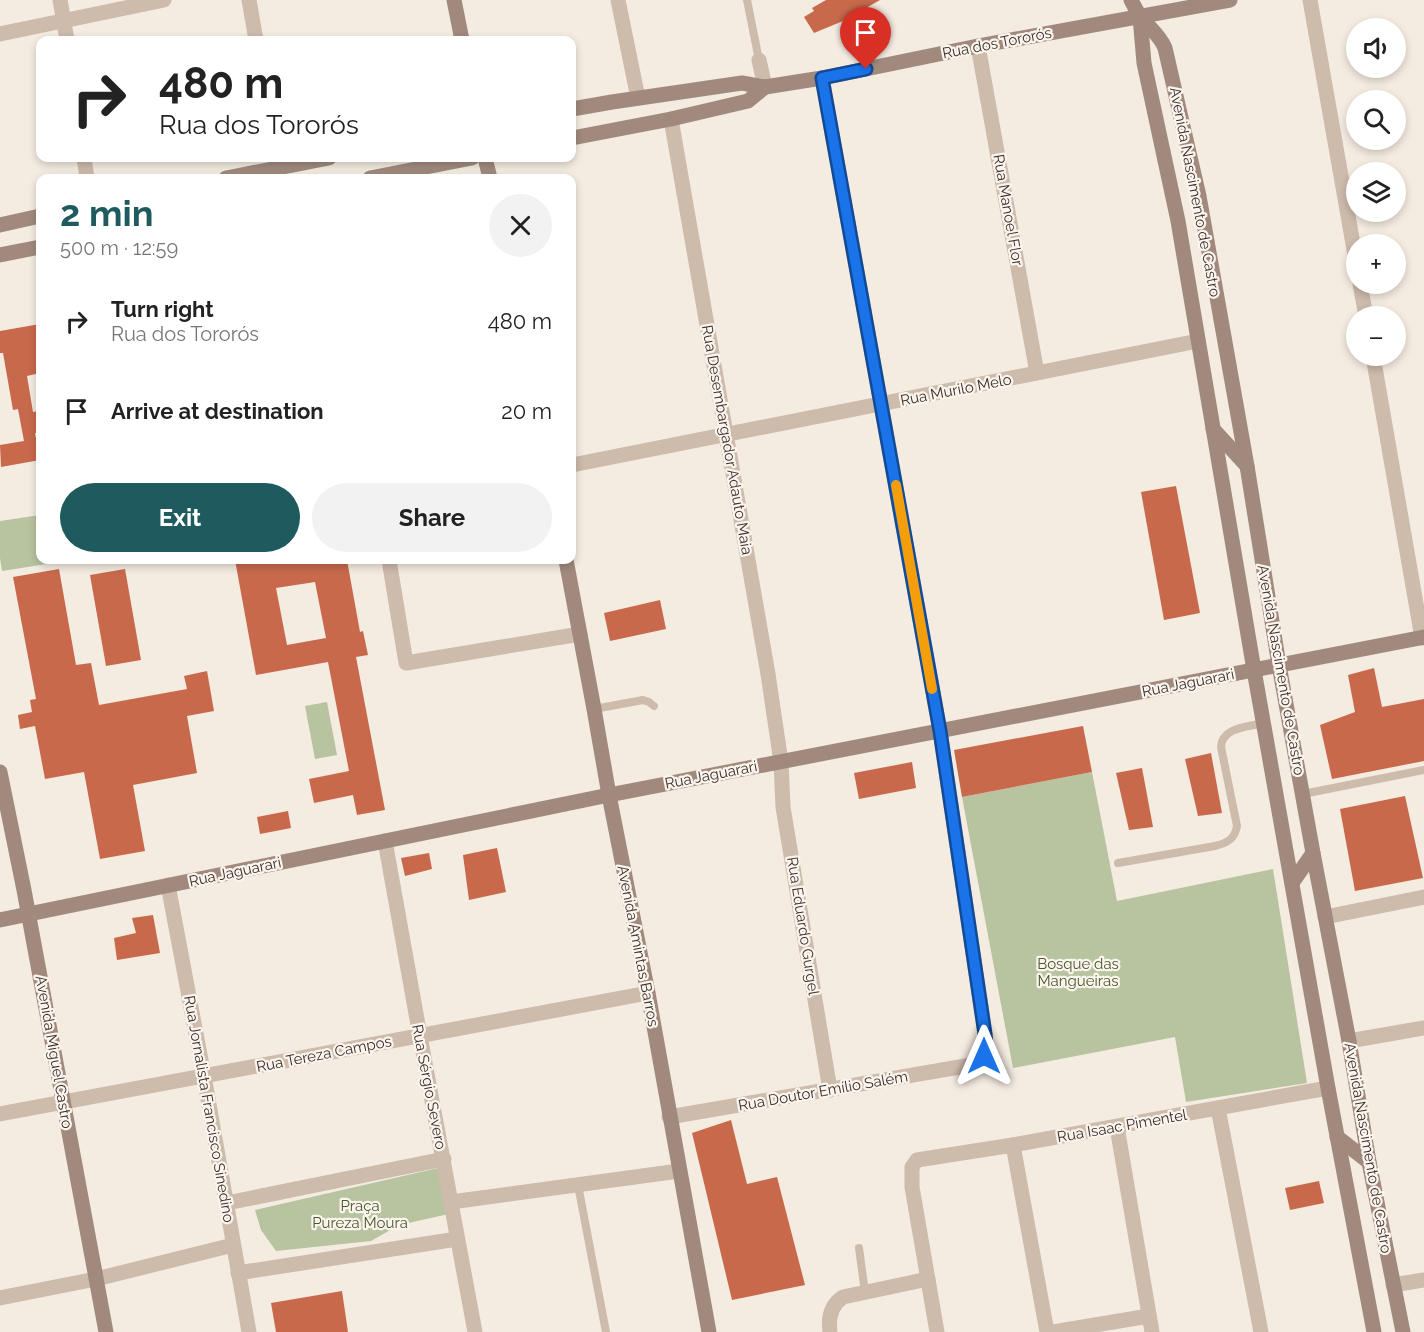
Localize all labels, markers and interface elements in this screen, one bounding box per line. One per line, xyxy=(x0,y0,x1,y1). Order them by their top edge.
pin xyxy=(840,7,891,69)
icon: arrive xyxy=(849,16,882,49)
map controls xyxy=(1346,18,1406,366)
button: sound xyxy=(1346,18,1406,78)
street label: Rua dos Tororós xyxy=(941,24,1053,62)
text: 480 m xyxy=(159,59,283,108)
icon: right xyxy=(60,60,138,138)
street label: Avenida Nascimento de Castro xyxy=(1166,85,1224,299)
button: search xyxy=(1346,90,1406,150)
text: Rua dos Tororós xyxy=(159,109,359,140)
street label: Rua Manoel Flor xyxy=(989,153,1027,268)
button: layers xyxy=(1346,162,1406,222)
text: 2 min xyxy=(60,192,153,234)
button: close xyxy=(489,194,552,257)
button: + xyxy=(1346,234,1406,294)
text: 500 m · 12:59 xyxy=(60,236,178,260)
text: Turn right xyxy=(111,296,214,322)
icon: right xyxy=(60,305,93,338)
button: − xyxy=(1346,306,1406,366)
text: 480 m xyxy=(488,308,552,334)
text: Rua dos Tororós xyxy=(111,322,259,346)
street label: Rua Desembargador Adauto Maia xyxy=(698,324,756,556)
street label: Rua Murilo Melo xyxy=(899,370,1013,410)
icon: arrive xyxy=(60,395,93,428)
text: Arrive at destination xyxy=(111,398,324,424)
text: 20 m xyxy=(501,398,552,424)
button: Exit xyxy=(60,483,300,552)
button: Share xyxy=(312,483,552,552)
street label: Avenida Nascimento de Castro xyxy=(1254,563,1308,777)
street label: Rua Jaguarari xyxy=(1140,665,1236,701)
street label: Rua Jaguarari xyxy=(663,757,759,793)
street label: Rua Jaguarari xyxy=(187,853,283,891)
street label: Rua Eduardo Gurgel xyxy=(783,855,823,997)
street label: Avenida Amintas Barros xyxy=(614,864,662,1028)
park label: Bosque das Mangueiras xyxy=(1037,955,1119,990)
street label: Avenida Miguel Castro xyxy=(32,974,76,1130)
street label: Rua Jornalista Francisco Sinedino xyxy=(180,994,238,1224)
street label: Rua Sérgio Severo xyxy=(408,1023,450,1151)
position arrow xyxy=(952,1024,1016,1088)
street label: Rua Tereza Campos xyxy=(255,1032,393,1076)
street label: Avenida Nascimento de Castro xyxy=(1341,1041,1395,1255)
street label: Rua Doutor Emílio Salém xyxy=(737,1067,909,1115)
street label: Rua Isaac Pimentel xyxy=(1056,1106,1189,1146)
park label: Praça Pureza Moura xyxy=(312,1197,408,1232)

